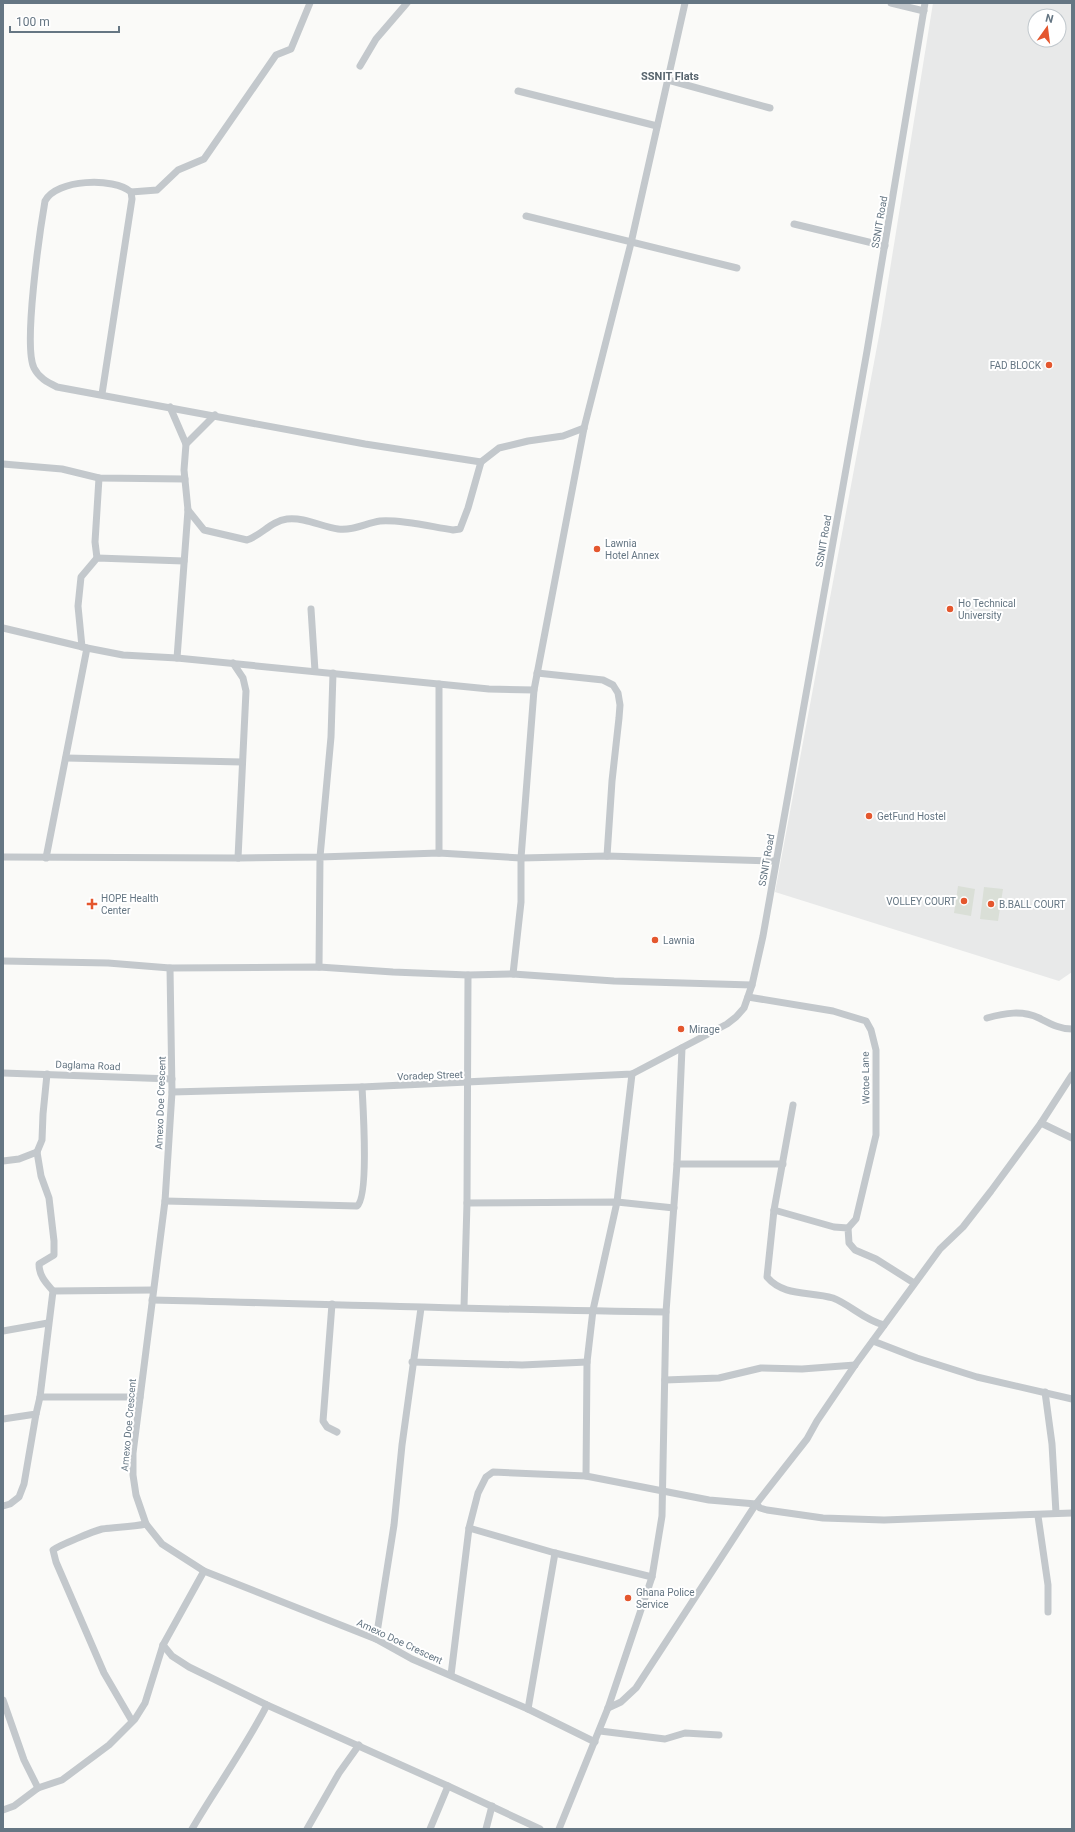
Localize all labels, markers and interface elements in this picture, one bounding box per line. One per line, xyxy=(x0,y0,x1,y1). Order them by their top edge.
scale bar xyxy=(10,8,119,34)
north arrow xyxy=(1027,8,1067,48)
text: N xyxy=(1044,12,1055,26)
text: 100 m xyxy=(16,15,50,29)
district label: SSNIT Flats xyxy=(641,70,699,83)
street label: SSNIT Road xyxy=(869,195,889,249)
place label: FAD BLOCK xyxy=(990,360,1042,371)
marker: FAD BLOCK xyxy=(1044,360,1054,370)
street label: SSNIT Road xyxy=(813,514,833,568)
place label: Lawnia Hotel Annex xyxy=(605,538,659,561)
marker: Lawnia Hotel Annex xyxy=(592,544,602,554)
place label: Ho Technical University xyxy=(958,598,1016,621)
marker: Ho Technical University xyxy=(945,604,955,614)
marker: GetFund Hostel xyxy=(864,811,874,821)
place label: GetFund Hostel xyxy=(877,811,946,822)
street label: SSNIT Road xyxy=(756,833,776,887)
place label: HOPE Health Center xyxy=(101,893,159,916)
place label: VOLLEY COURT xyxy=(886,896,956,907)
marker: VOLLEY COURT xyxy=(959,896,969,906)
marker: HOPE Health Center xyxy=(86,898,98,910)
marker: B.BALL COURT xyxy=(986,899,996,909)
place label: B.BALL COURT xyxy=(999,899,1066,910)
marker: Lawnia xyxy=(650,935,660,945)
place label: Lawnia xyxy=(663,935,695,946)
marker: Mirage xyxy=(676,1024,686,1034)
place label: Mirage xyxy=(689,1024,720,1035)
street label: Wotoe Lane xyxy=(860,1052,871,1104)
street label: Amexo Doe Crescent xyxy=(153,1056,168,1150)
street label: Daglama Road xyxy=(55,1059,121,1072)
street label: Voradep Street xyxy=(397,1069,463,1082)
street label: Amexo Doe Crescent xyxy=(119,1378,138,1472)
place label: Ghana Police Service xyxy=(636,1587,695,1610)
marker: Ghana Police Service xyxy=(623,1593,633,1603)
street label: Amexo Doe Crescent xyxy=(355,1617,444,1666)

